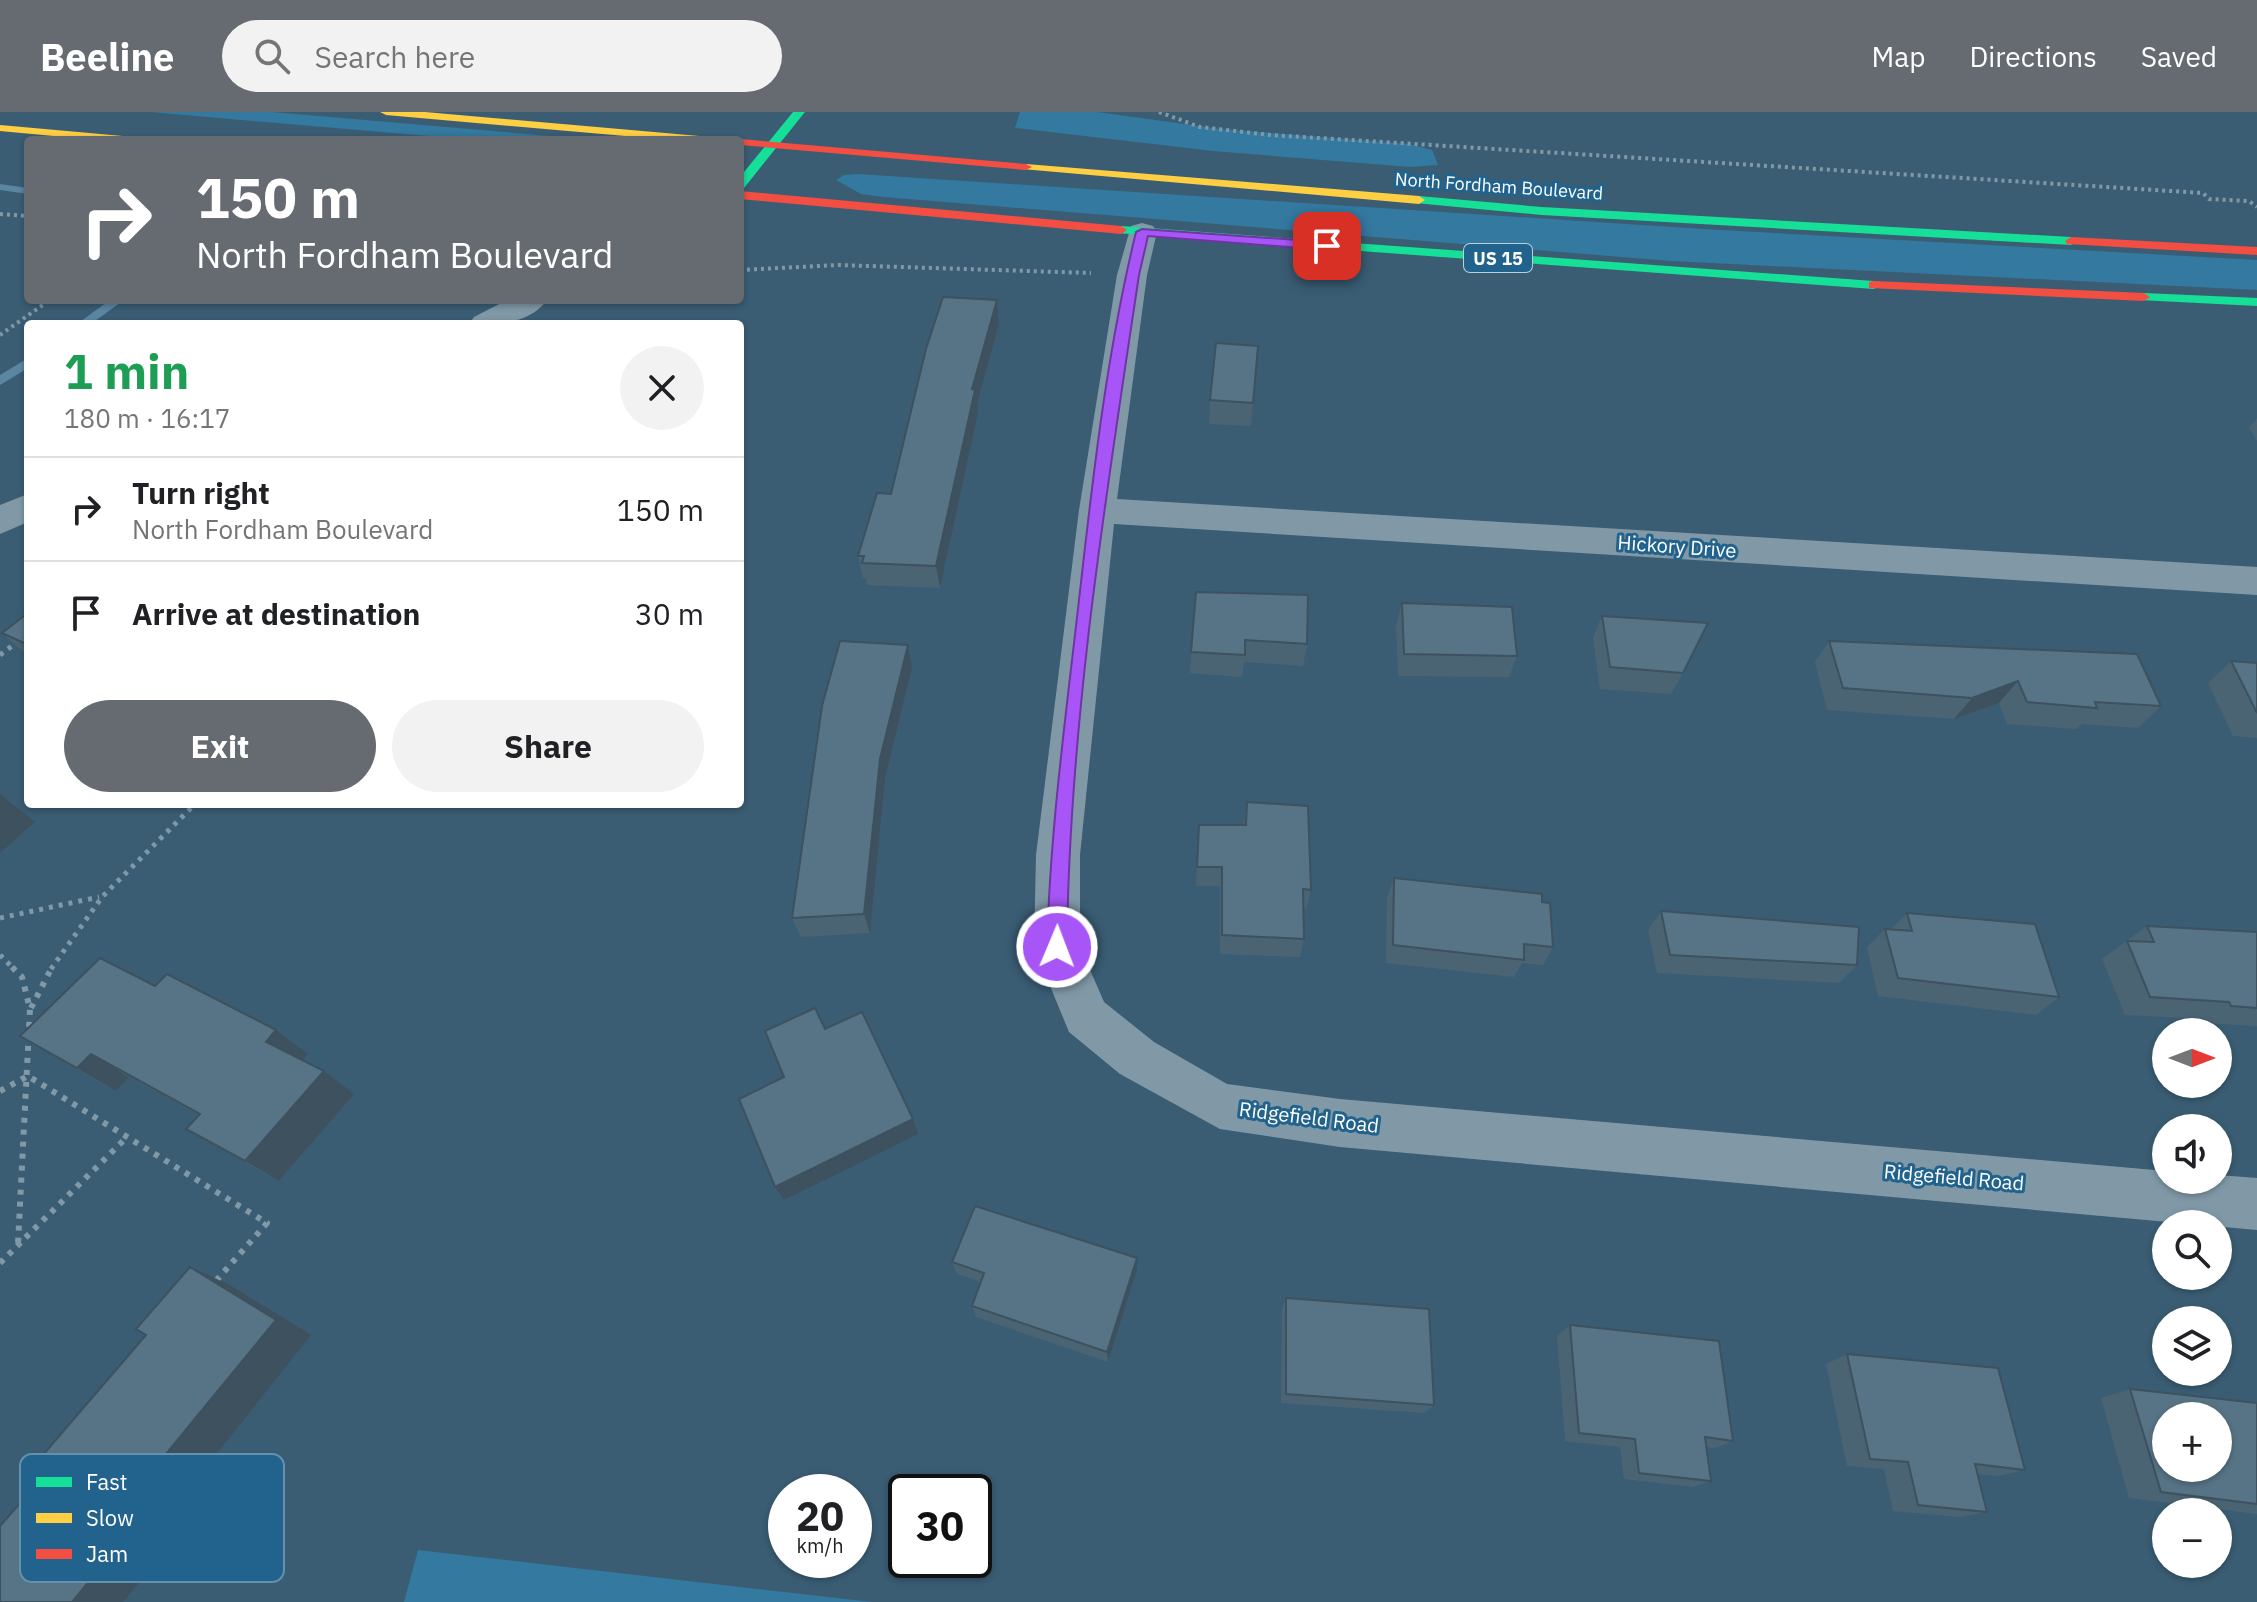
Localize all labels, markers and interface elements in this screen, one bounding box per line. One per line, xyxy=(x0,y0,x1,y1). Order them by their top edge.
search box xyxy=(222,20,782,92)
text: Beeline xyxy=(40,32,174,81)
icon: search xyxy=(250,34,294,78)
text: Search here xyxy=(314,37,475,76)
text: Map xyxy=(1871,38,1925,75)
text: Directions xyxy=(1969,38,2097,75)
text: Saved xyxy=(2141,38,2217,75)
text: 150 m xyxy=(196,161,360,233)
street label: North Fordham Boulevard xyxy=(1394,167,1604,205)
icon: right xyxy=(64,168,168,272)
pin xyxy=(1293,212,1361,280)
icon: arrive xyxy=(1305,224,1349,268)
text: North Fordham Boulevard xyxy=(196,231,613,278)
road number: US 15 xyxy=(1464,244,1532,272)
text: 1 min xyxy=(64,340,189,402)
button: close xyxy=(620,346,704,430)
text: 180 m · 16:17 xyxy=(64,401,230,435)
text: Turn right xyxy=(132,473,270,512)
icon: right xyxy=(64,487,108,531)
text: 150 m xyxy=(617,490,704,529)
text: North Fordham Boulevard xyxy=(132,512,433,546)
street label: Hickory Drive xyxy=(1617,528,1737,564)
icon: arrive xyxy=(64,591,108,635)
text: Arrive at destination xyxy=(132,594,420,633)
text: 30 m xyxy=(635,594,704,633)
button: Exit xyxy=(64,700,376,792)
button: Share xyxy=(392,700,704,792)
position arrow xyxy=(1015,905,1099,989)
north arrow xyxy=(2152,1018,2232,1098)
map controls xyxy=(2152,1018,2232,1578)
street label: Ridgefield Road xyxy=(1237,1095,1381,1139)
button: sound xyxy=(2152,1114,2232,1194)
street label: Ridgefield Road xyxy=(1883,1157,2025,1197)
button: search xyxy=(2152,1210,2232,1290)
button: layers xyxy=(2152,1306,2232,1386)
button: + xyxy=(2152,1402,2232,1482)
legend xyxy=(20,1454,284,1582)
text: Fast xyxy=(86,1467,127,1496)
speed limit sign: 30 xyxy=(888,1474,992,1578)
text: 20 xyxy=(796,1490,844,1542)
button: − xyxy=(2152,1498,2232,1578)
text: Slow xyxy=(86,1503,134,1532)
text: km/h xyxy=(796,1532,844,1559)
text: Jam xyxy=(86,1539,128,1568)

